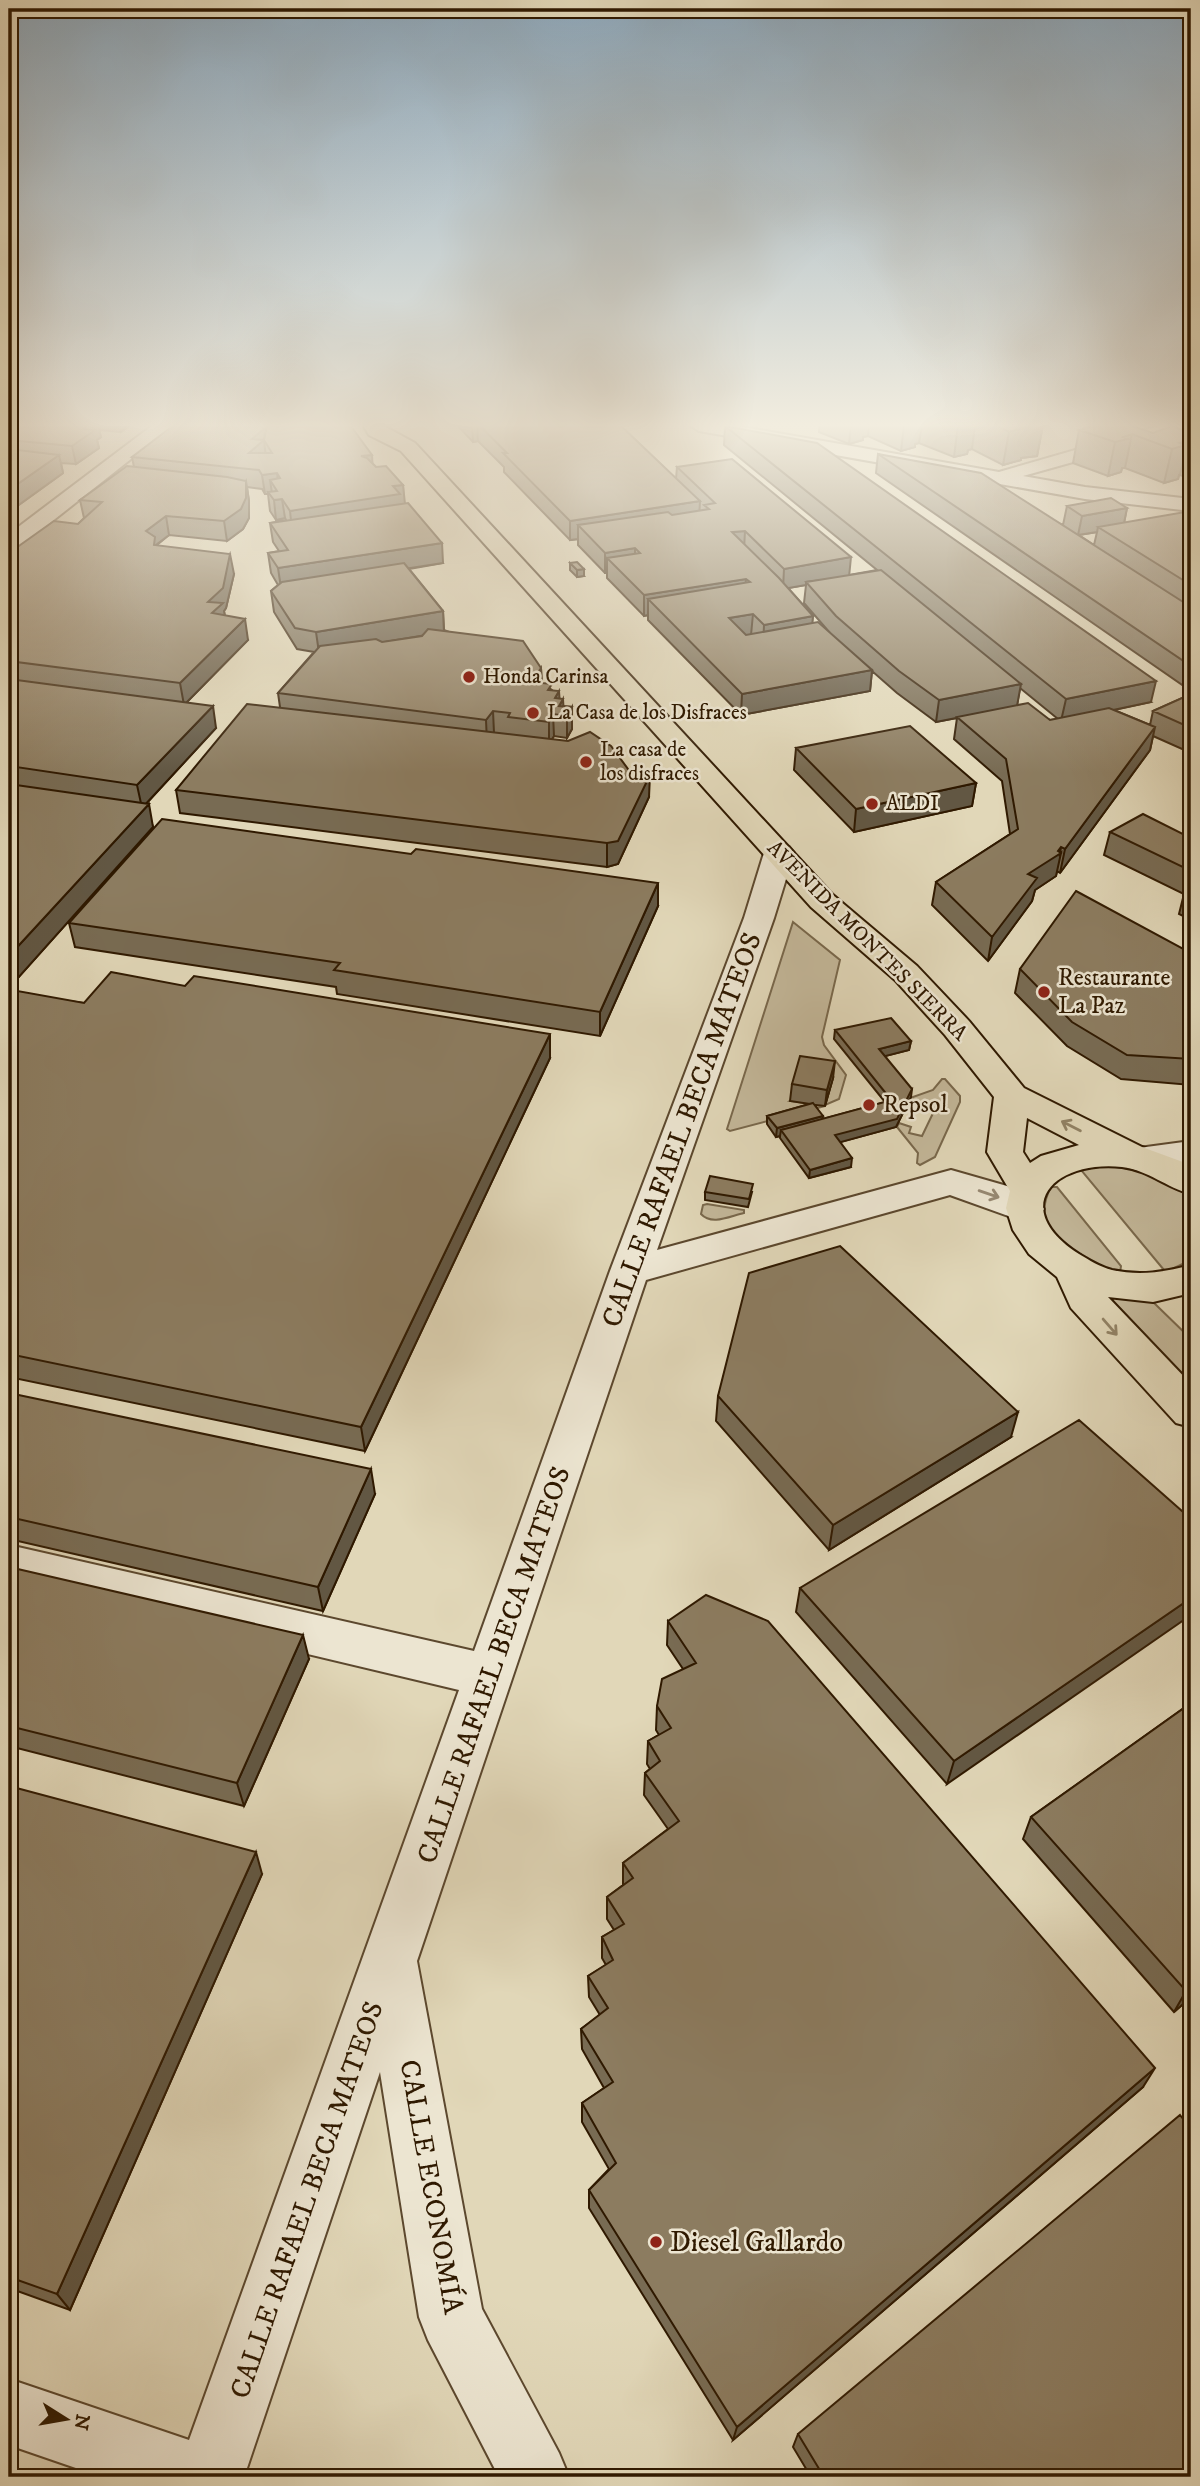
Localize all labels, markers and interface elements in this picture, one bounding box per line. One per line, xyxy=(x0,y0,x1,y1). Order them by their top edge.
place label: Honda Carinsa xyxy=(483,664,608,690)
marker: Honda Carinsa xyxy=(461,669,477,685)
place label: La Casa de los Disfraces xyxy=(547,700,747,726)
marker: La Casa de los Disfraces xyxy=(525,705,541,721)
place label: La casa de los disfraces xyxy=(600,737,699,787)
marker: La casa de los disfraces xyxy=(578,754,594,770)
place label: ALDI xyxy=(886,791,939,817)
marker: ALDI xyxy=(864,796,880,812)
street label: AVENIDA MONTES SIERRA xyxy=(761,835,973,1047)
street label: CALLE RAFAEL BECA MATEOS xyxy=(594,928,770,1332)
place label: Restaurante La Paz xyxy=(1058,963,1170,1021)
marker: Restaurante La Paz xyxy=(1036,984,1052,1000)
place label: Repsol xyxy=(883,1090,948,1120)
marker: Repsol xyxy=(861,1097,877,1113)
one-way arrow xyxy=(1061,1119,1082,1133)
one-way arrow xyxy=(977,1189,999,1201)
one-way arrow xyxy=(1102,1317,1118,1335)
street label: CALLE RAFAEL BECA MATEOS xyxy=(409,1462,579,1868)
street label: CALLE RAFAEL BECA MATEOS xyxy=(222,1997,392,2403)
street label: CALLE ECONOMÍA xyxy=(391,2057,472,2318)
place label: Diesel Gallardo xyxy=(670,2225,843,2260)
marker: Diesel Gallardo xyxy=(648,2234,664,2250)
north arrow xyxy=(32,2384,102,2454)
text: N xyxy=(68,2412,94,2432)

